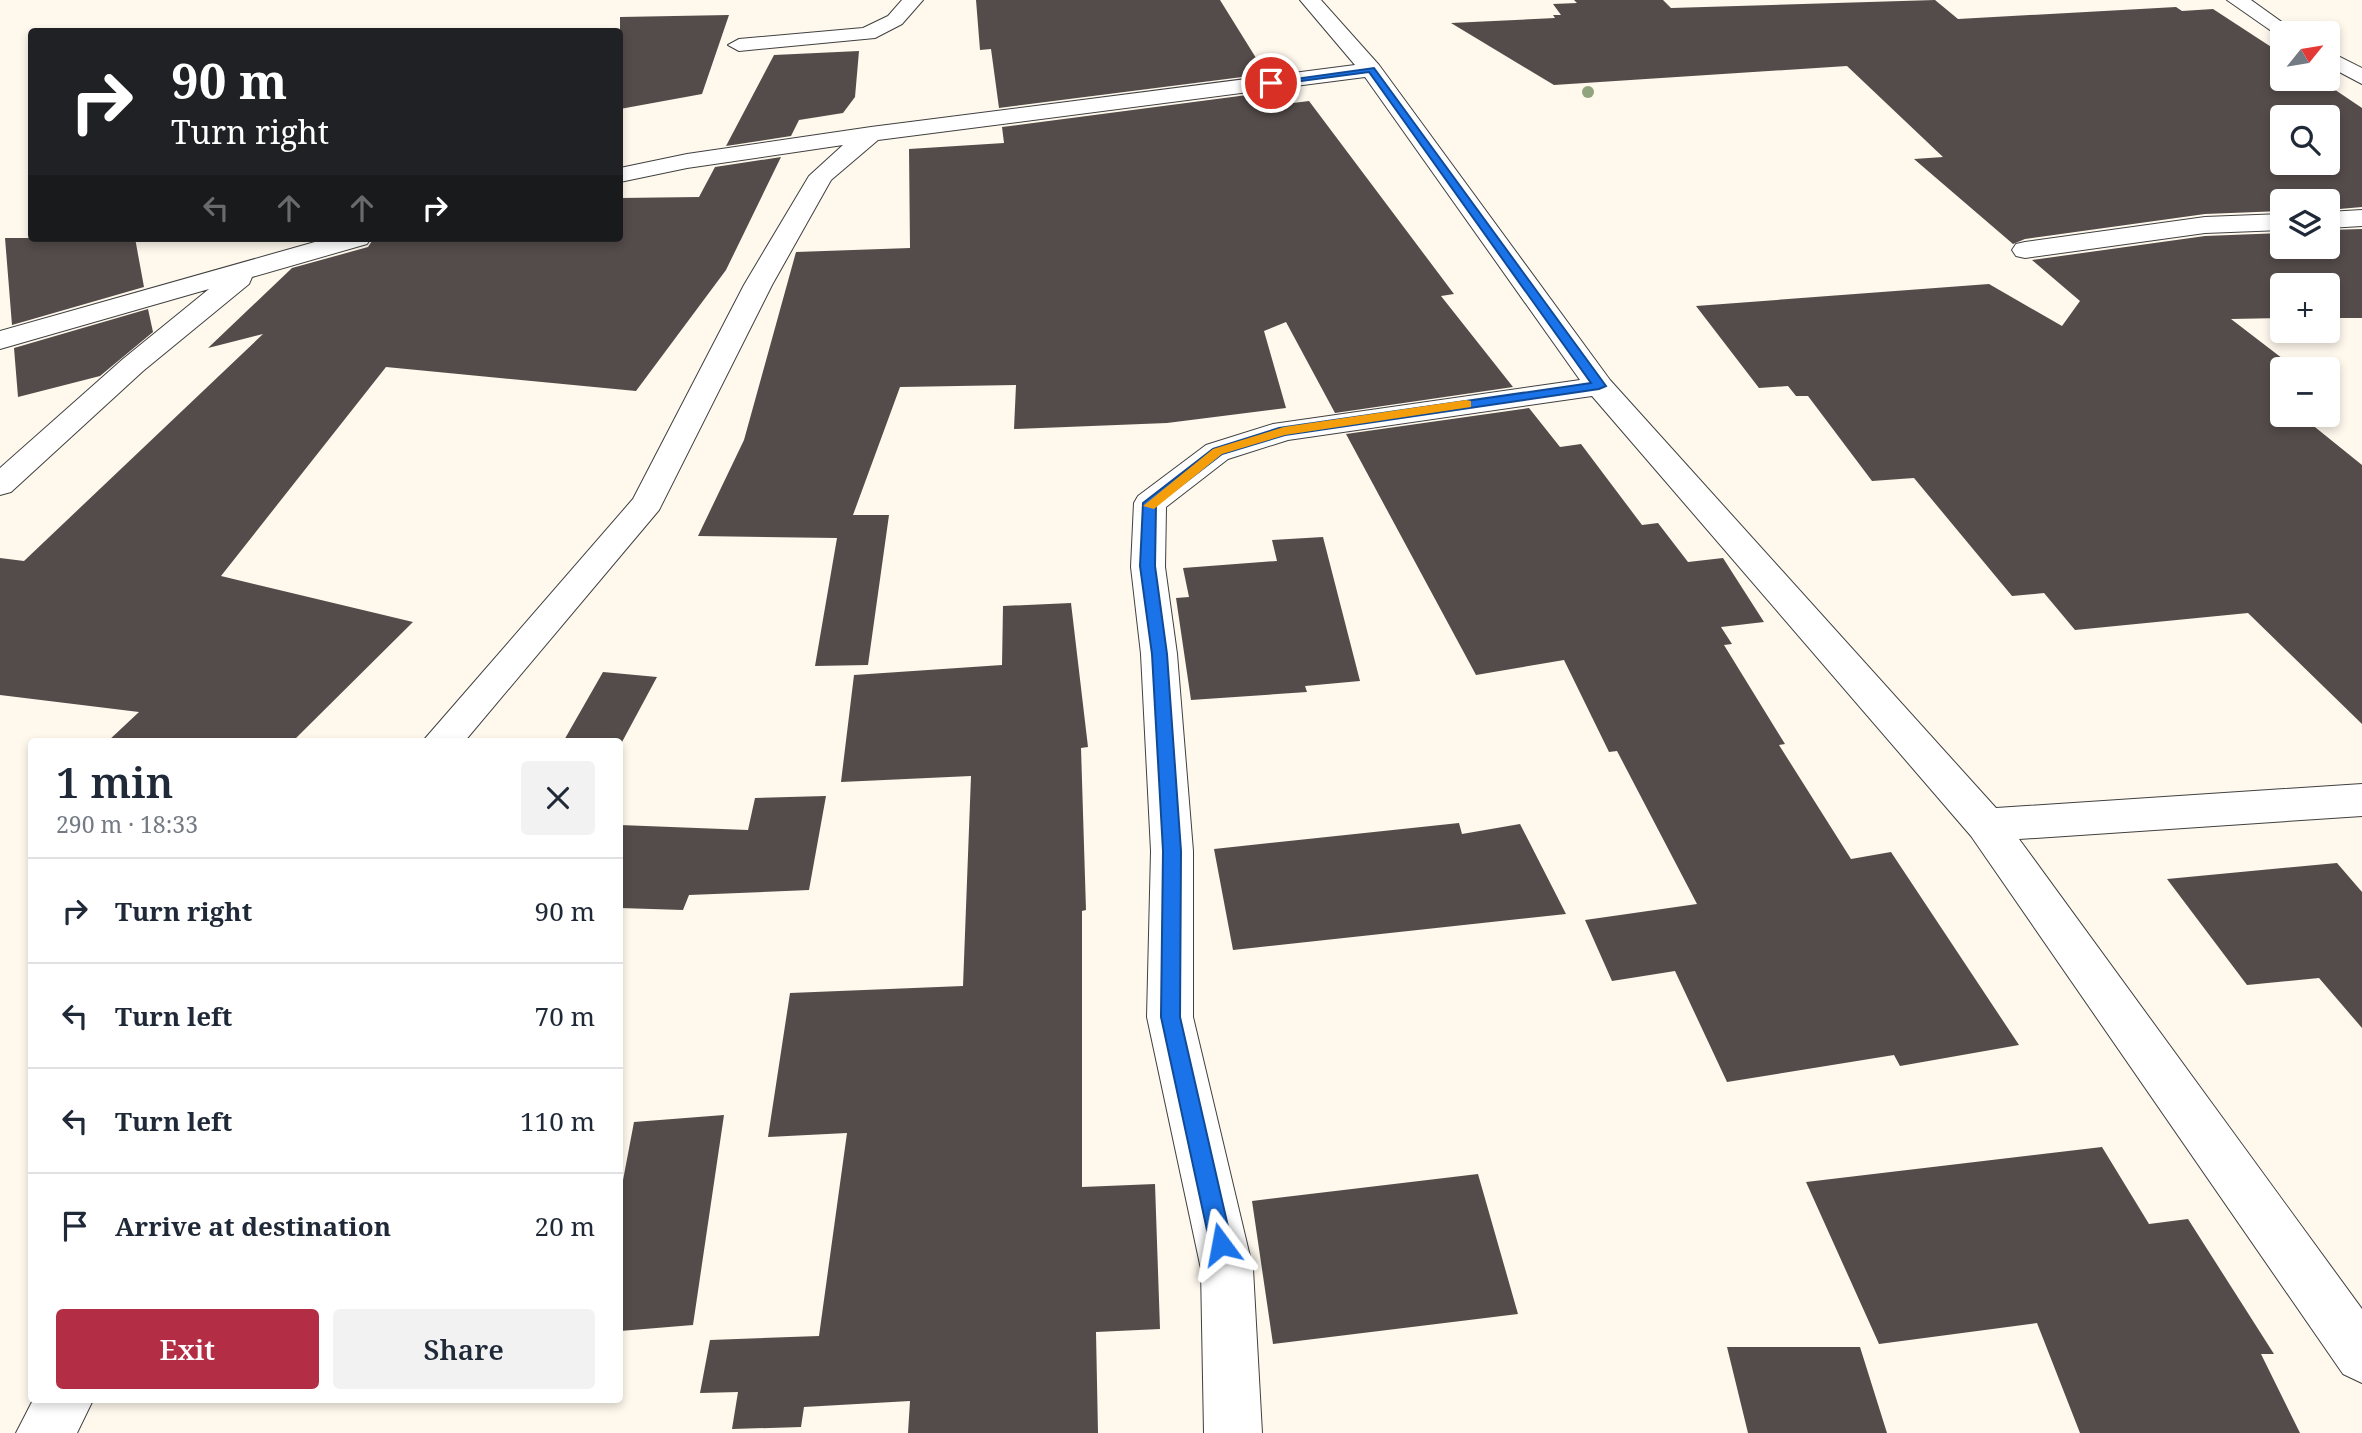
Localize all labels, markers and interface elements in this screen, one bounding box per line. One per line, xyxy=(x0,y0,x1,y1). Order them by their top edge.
north arrow xyxy=(2270,21,2340,91)
map controls xyxy=(2270,21,2340,427)
text: 90 m xyxy=(171,47,287,113)
pin xyxy=(1241,53,1301,113)
icon: right xyxy=(56,56,147,147)
icon: arrive xyxy=(1252,64,1290,102)
button: search xyxy=(2270,105,2340,175)
text: Turn right xyxy=(171,110,329,153)
icon: left xyxy=(197,189,235,227)
icon: ahead xyxy=(270,189,308,227)
icon: ahead xyxy=(343,189,381,227)
icon: right xyxy=(416,189,454,227)
button: layers xyxy=(2270,189,2340,259)
button: + xyxy=(2270,273,2340,343)
button: − xyxy=(2270,357,2340,427)
text: 1 min xyxy=(56,753,173,810)
button: close xyxy=(521,761,595,835)
text: 290 m · 18:33 xyxy=(56,808,198,840)
icon: right xyxy=(56,892,94,930)
text: Turn right xyxy=(115,893,252,929)
text: 90 m xyxy=(535,893,595,929)
icon: left xyxy=(56,997,94,1035)
text: Turn left xyxy=(115,998,232,1034)
text: 70 m xyxy=(535,998,595,1034)
icon: left xyxy=(56,1102,94,1140)
text: Turn left xyxy=(115,1103,232,1139)
text: 110 m xyxy=(520,1103,595,1139)
icon: arrive xyxy=(56,1207,94,1245)
position arrow xyxy=(1184,1207,1258,1281)
text: Arrive at destination xyxy=(115,1208,391,1244)
text: 20 m xyxy=(535,1208,595,1244)
button: Exit xyxy=(56,1309,319,1389)
button: Share xyxy=(333,1309,595,1389)

